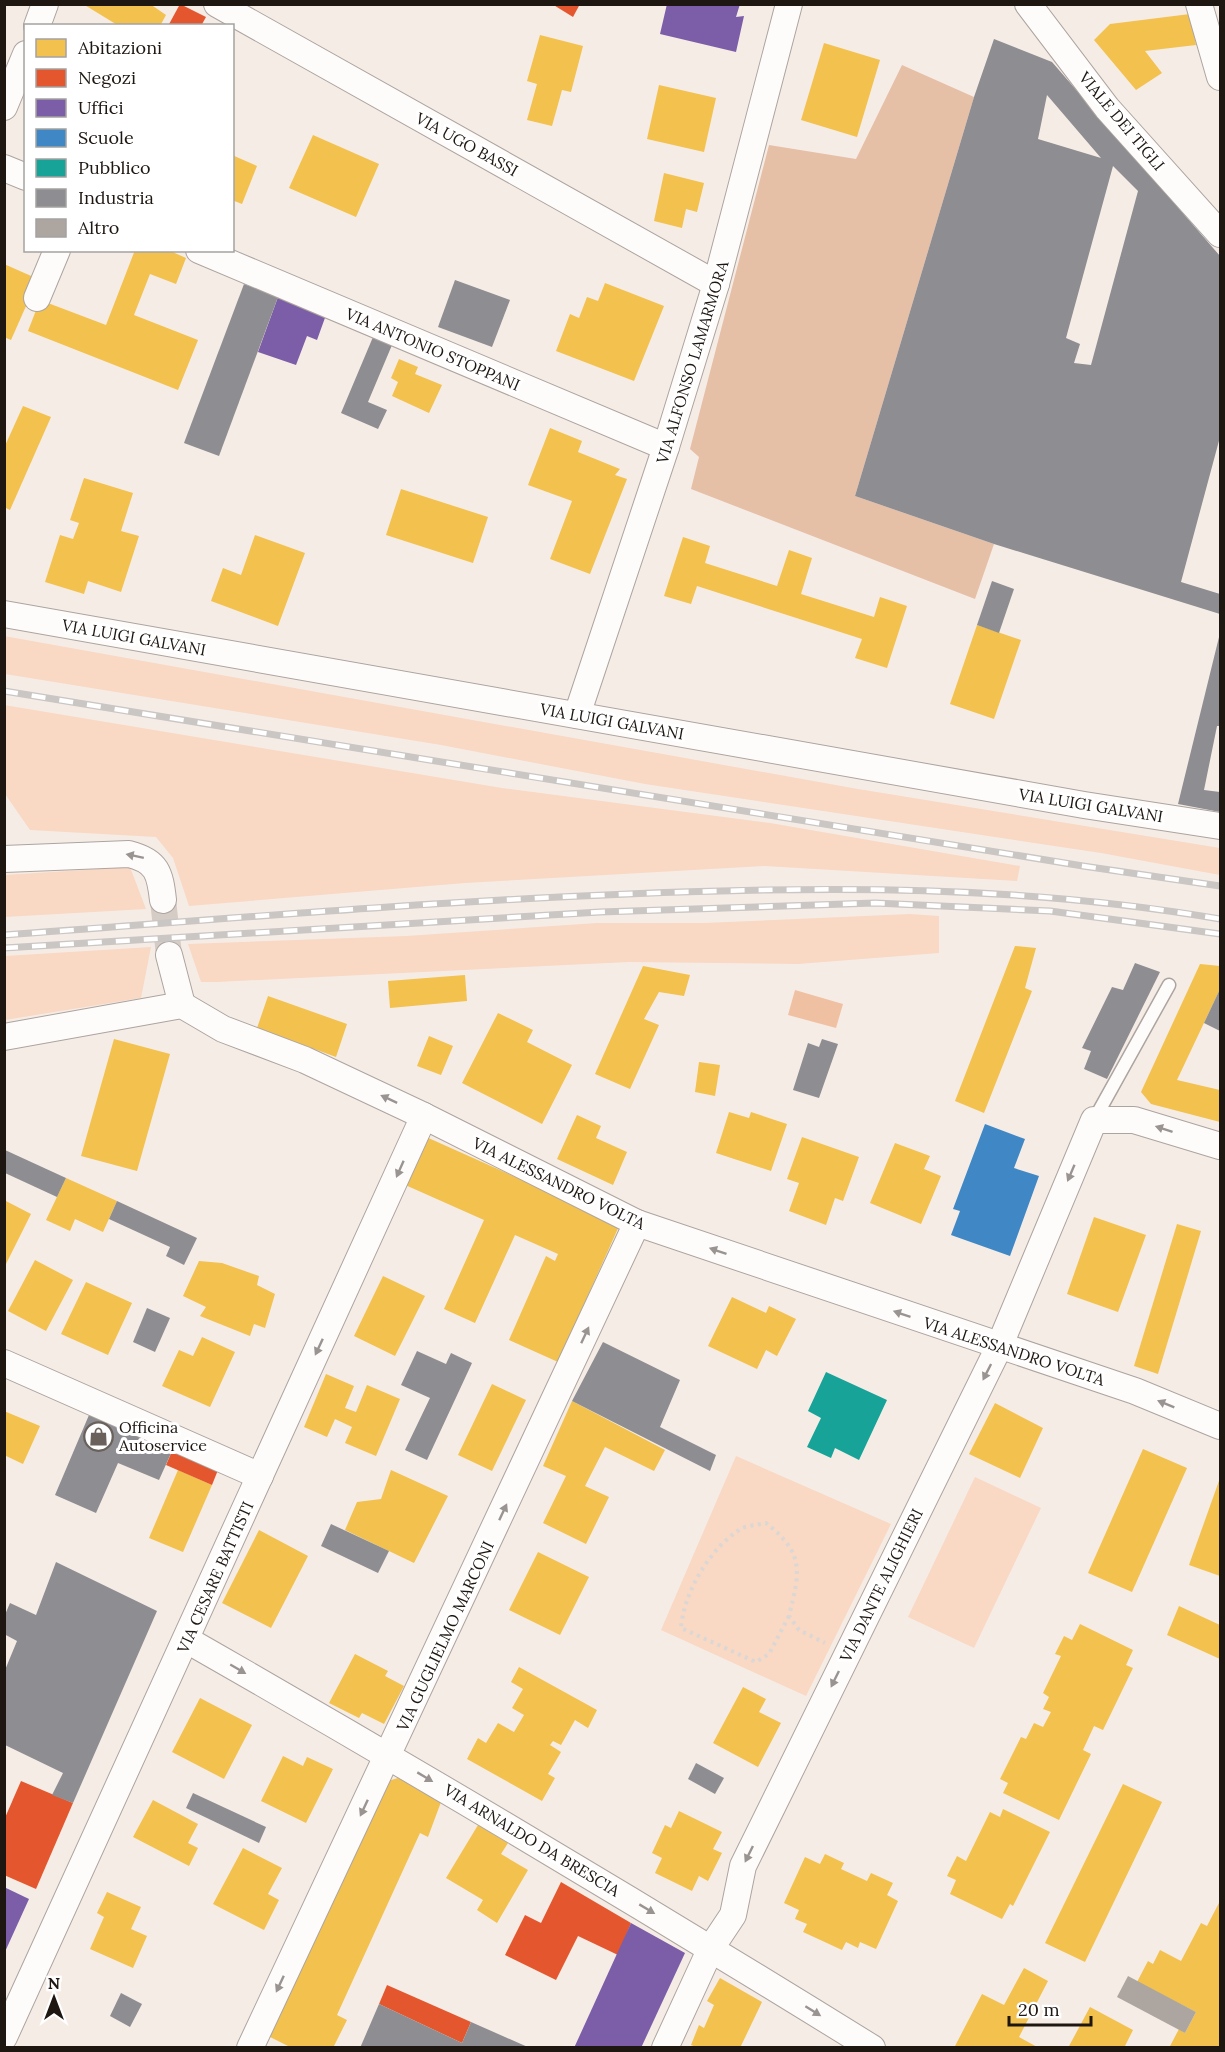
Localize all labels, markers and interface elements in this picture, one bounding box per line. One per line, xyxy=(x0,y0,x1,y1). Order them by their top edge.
legend xyxy=(24,24,234,252)
text: Abitazioni xyxy=(77,36,162,59)
text: Negozi xyxy=(78,66,136,89)
street label: VIALE DEI TIGLI xyxy=(1074,67,1169,174)
text: Uffici xyxy=(78,96,123,119)
street label: VIA UGO BASSI xyxy=(412,107,522,180)
text: Scuole xyxy=(78,126,134,149)
text: Pubblico xyxy=(78,156,151,179)
text: Industria xyxy=(78,186,154,209)
text: Altro xyxy=(77,216,119,239)
street label: VIA ALFONSO LAMARMORA xyxy=(651,257,733,467)
street label: VIA ANTONIO STOPPANI xyxy=(342,303,523,395)
street label: VIA LUIGI GALVANI xyxy=(60,614,207,659)
street label: VIA LUIGI GALVANI xyxy=(538,698,685,743)
street label: VIA LUIGI GALVANI xyxy=(1017,784,1165,826)
one-way arrow xyxy=(125,851,144,860)
one-way arrow xyxy=(380,1095,397,1104)
one-way arrow xyxy=(1155,1124,1173,1134)
street label: VIA ALESSANDRO VOLTA xyxy=(469,1132,649,1234)
one-way arrow xyxy=(395,1161,405,1179)
one-way arrow xyxy=(1066,1165,1075,1182)
one-way arrow xyxy=(709,1245,727,1255)
one-way arrow xyxy=(893,1309,911,1318)
street label: VIA ALESSANDRO VOLTA xyxy=(920,1312,1108,1390)
one-way arrow xyxy=(580,1327,589,1344)
one-way arrow xyxy=(314,1338,324,1356)
one-way arrow xyxy=(982,1363,992,1381)
one-way arrow xyxy=(1157,1399,1175,1409)
place label: Officina Autoservice xyxy=(118,1417,207,1455)
shop icon: Officina Autoservice xyxy=(82,1420,114,1452)
street label: VIA CESARE BATTISTI xyxy=(172,1498,258,1657)
one-way arrow xyxy=(498,1504,507,1521)
street label: VIA DANTE ALIGHIERI xyxy=(835,1505,927,1666)
street label: VIA GUGLIELMO MARCONI xyxy=(392,1538,498,1735)
one-way arrow xyxy=(229,1664,246,1674)
one-way arrow xyxy=(831,1670,840,1687)
one-way arrow xyxy=(417,1771,433,1782)
street label: VIA ARNALDO DA BRESCIA xyxy=(440,1779,624,1901)
one-way arrow xyxy=(359,1800,368,1817)
one-way arrow xyxy=(745,1845,754,1862)
one-way arrow xyxy=(639,1903,655,1914)
north arrow xyxy=(24,1968,84,2028)
text: N xyxy=(48,1973,60,1993)
one-way arrow xyxy=(276,1976,285,1993)
scale bar xyxy=(1009,1989,1092,2027)
text: 20 m xyxy=(1018,1998,1060,2021)
one-way arrow xyxy=(805,2005,821,2016)

